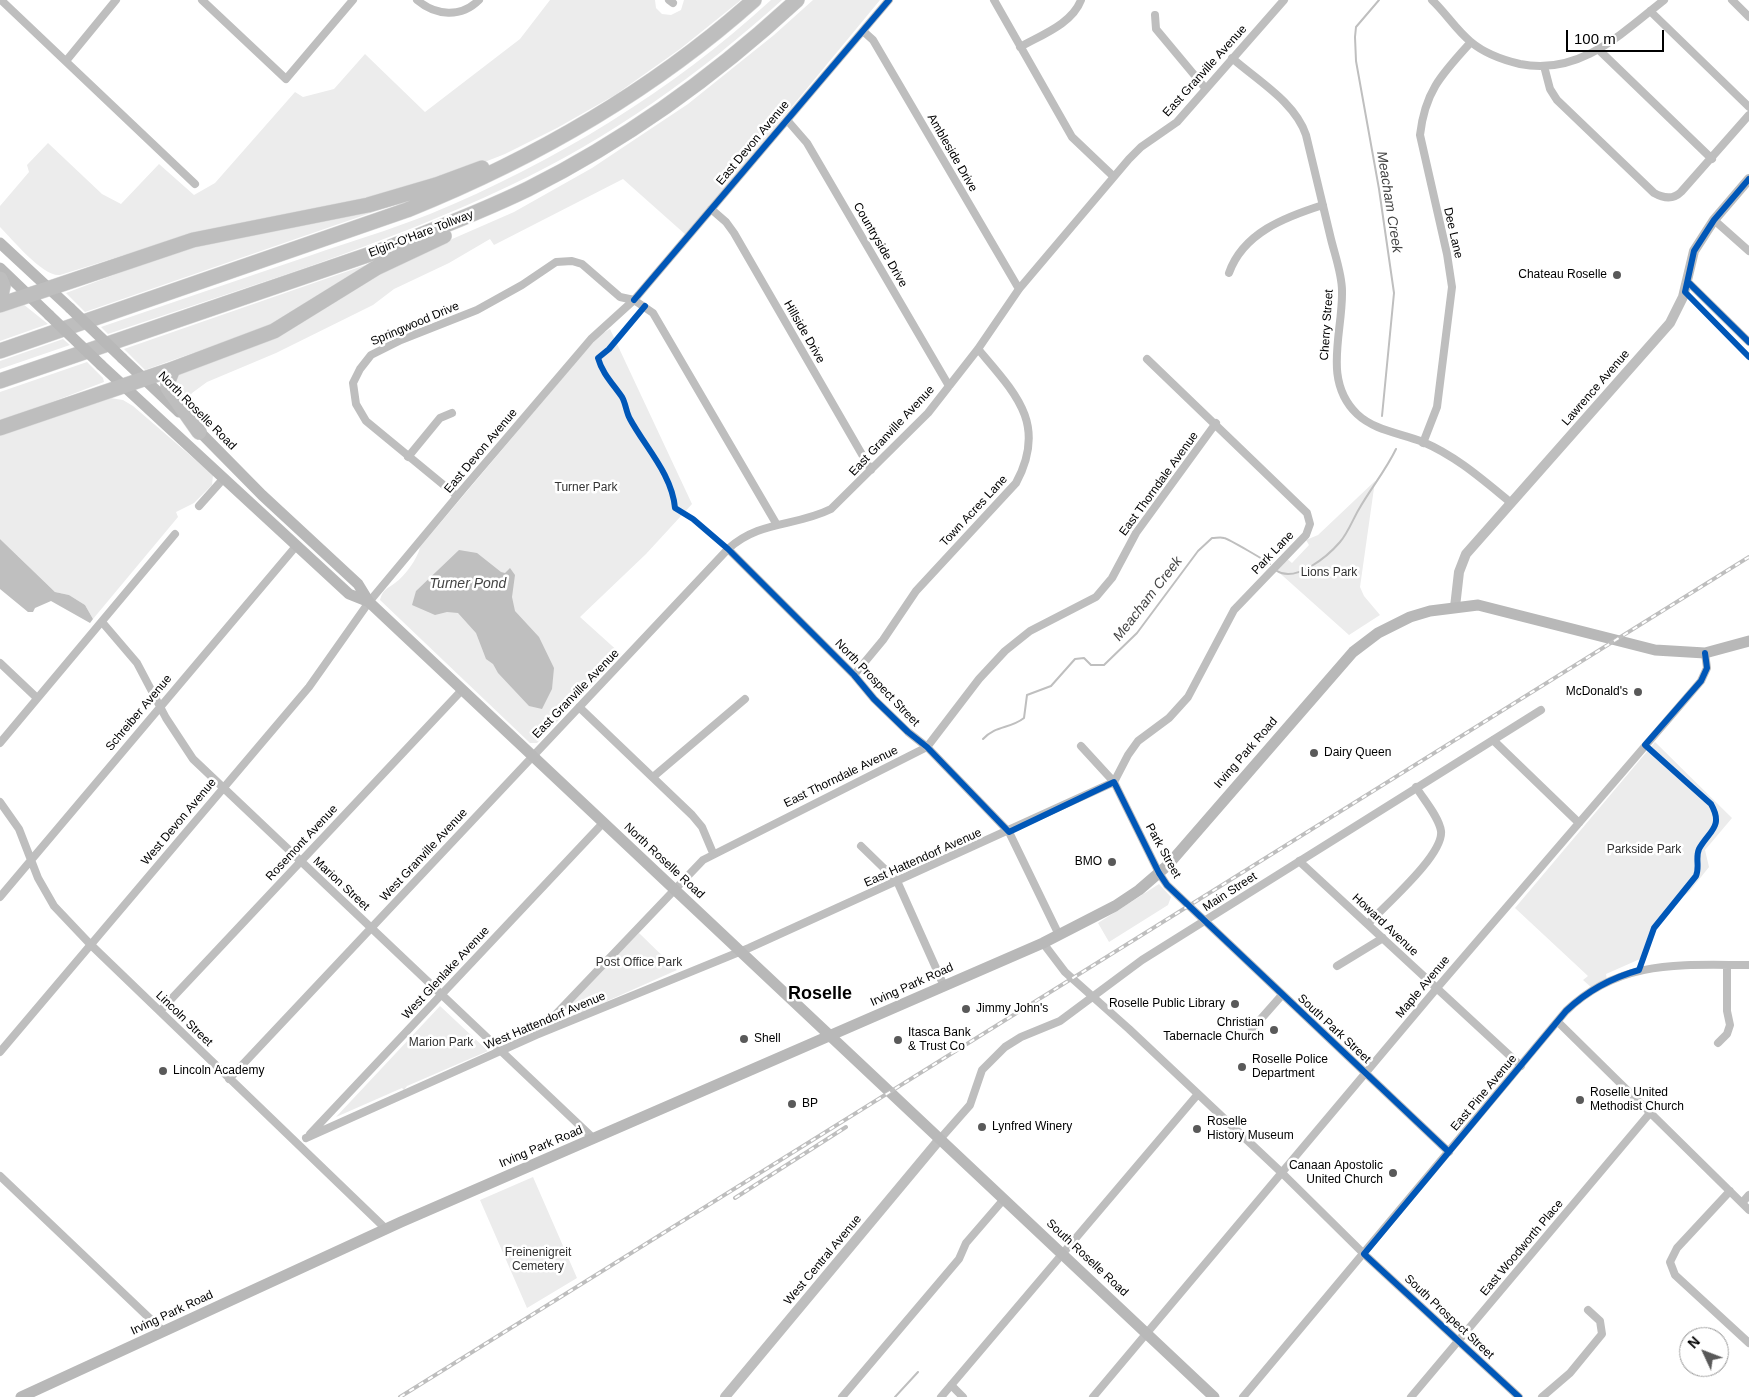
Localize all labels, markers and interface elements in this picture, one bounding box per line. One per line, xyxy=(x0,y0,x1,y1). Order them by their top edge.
scale bar xyxy=(1569,20,1666,52)
street label: East Granville Avenue xyxy=(1160,22,1250,120)
text: 100 m xyxy=(1574,30,1616,47)
street label: East Devon Avenue xyxy=(713,98,793,188)
street label: Ambleside Drive xyxy=(924,112,980,194)
water label: Meacham Creek xyxy=(1373,150,1405,254)
street label: Countryside Drive xyxy=(850,200,910,290)
street label: Dee Lane xyxy=(1440,206,1466,260)
street label: Elgin-O'Hare Tollway xyxy=(367,207,475,261)
place label: Chateau Roselle xyxy=(1518,268,1607,282)
marker: Chateau Roselle xyxy=(1611,269,1623,281)
street label: Cherry Street xyxy=(1317,289,1337,361)
street label: Hillside Drive xyxy=(780,298,828,366)
street label: Springwood Drive xyxy=(369,299,461,349)
street label: Lawrence Avenue xyxy=(1559,347,1633,429)
street label: North Roselle Road xyxy=(155,369,239,453)
street label: East Granville Avenue xyxy=(846,383,938,479)
street label: East Devon Avenue xyxy=(441,406,521,496)
street label: East Thorndale Avenue xyxy=(1116,429,1202,539)
street label: Town Acres Lane xyxy=(937,472,1011,550)
park label: Turner Park xyxy=(555,481,617,495)
street label: Park Lane xyxy=(1249,528,1297,578)
water label: Meacham Creek xyxy=(1110,553,1186,645)
park label: Lions Park xyxy=(1301,566,1357,580)
water label: Turner Pond xyxy=(430,576,506,592)
street label: North Prospect Street xyxy=(832,636,922,730)
street label: East Granville Avenue xyxy=(530,646,622,742)
street label: Schreiber Avenue xyxy=(103,672,175,754)
place label: McDonald's xyxy=(1566,685,1628,699)
marker: McDonald's xyxy=(1632,686,1644,698)
street label: Irving Park Road xyxy=(1211,715,1281,791)
street label: East Thorndale Avenue xyxy=(782,743,900,811)
place label: Dairy Queen xyxy=(1324,746,1391,760)
marker: Dairy Queen xyxy=(1308,747,1320,759)
street label: West Devon Avenue xyxy=(138,776,220,868)
street label: Rosemont Avenue xyxy=(263,802,341,884)
street label: West Granville Avenue xyxy=(377,806,471,904)
street label: North Roselle Road xyxy=(621,820,707,902)
street label: Park Street xyxy=(1142,821,1184,881)
street label: East Hattendorf Avenue xyxy=(862,826,984,890)
park label: Parkside Park xyxy=(1607,843,1681,857)
street label: Marion Street xyxy=(310,854,372,914)
place label: BMO xyxy=(1075,855,1102,869)
marker: BMO xyxy=(1106,856,1118,868)
street label: Main Street xyxy=(1200,869,1260,915)
street label: Howard Avenue xyxy=(1349,891,1421,959)
street label: West Glenlake Avenue xyxy=(399,924,493,1022)
street label: Maple Avenue xyxy=(1393,953,1453,1021)
park label: Post Office Park xyxy=(596,956,682,970)
street label: Irving Park Road xyxy=(868,960,956,1010)
district label: Roselle xyxy=(788,983,852,1005)
street label: Lincoln Street xyxy=(153,988,215,1050)
street label: West Hattendorf Avenue xyxy=(482,989,608,1053)
street label: South Park Street xyxy=(1294,991,1374,1067)
place label: Roselle Public Library xyxy=(1109,997,1225,1011)
marker: Roselle Public Library xyxy=(1229,998,1241,1010)
place label: Jimmy John's xyxy=(976,1002,1048,1016)
marker: Jimmy John's xyxy=(960,1003,972,1015)
place label: Christian Tabernacle Church xyxy=(1163,1016,1264,1044)
marker: Christian Tabernacle Church xyxy=(1268,1024,1280,1036)
place label: Itasca Bank & Trust Co xyxy=(908,1026,971,1054)
place label: Shell xyxy=(754,1032,781,1046)
marker: Shell xyxy=(738,1033,750,1045)
marker: Itasca Bank & Trust Co xyxy=(892,1034,904,1046)
park label: Marion Park xyxy=(409,1036,473,1050)
street label: East Pine Avenue xyxy=(1448,1052,1520,1134)
place label: Roselle Police Department xyxy=(1252,1053,1328,1081)
marker: Roselle Police Department xyxy=(1236,1061,1248,1073)
place label: Lincoln Academy xyxy=(173,1064,264,1078)
marker: Lincoln Academy xyxy=(157,1065,169,1077)
place label: Roselle United Methodist Church xyxy=(1590,1086,1684,1114)
marker: Roselle United Methodist Church xyxy=(1574,1094,1586,1106)
place label: BP xyxy=(802,1097,818,1111)
marker: BP xyxy=(786,1098,798,1110)
place label: Roselle History Museum xyxy=(1207,1115,1294,1143)
place label: Lynfred Winery xyxy=(992,1120,1072,1134)
marker: Lynfred Winery xyxy=(976,1121,988,1133)
street label: Irving Park Road xyxy=(497,1123,585,1171)
marker: Roselle History Museum xyxy=(1191,1123,1203,1135)
place label: Canaan Apostolic United Church xyxy=(1289,1159,1383,1187)
marker: Canaan Apostolic United Church xyxy=(1387,1167,1399,1179)
street label: East Woodworth Place xyxy=(1478,1197,1566,1299)
street label: West Central Avenue xyxy=(781,1212,865,1308)
street label: South Roselle Road xyxy=(1043,1216,1131,1300)
park label: Freinenigreit Cemetery xyxy=(505,1246,571,1274)
street label: South Prospect Street xyxy=(1401,1272,1497,1362)
street label: Irving Park Road xyxy=(128,1288,216,1338)
north arrow xyxy=(1679,1327,1729,1377)
text: N xyxy=(1684,1333,1703,1352)

